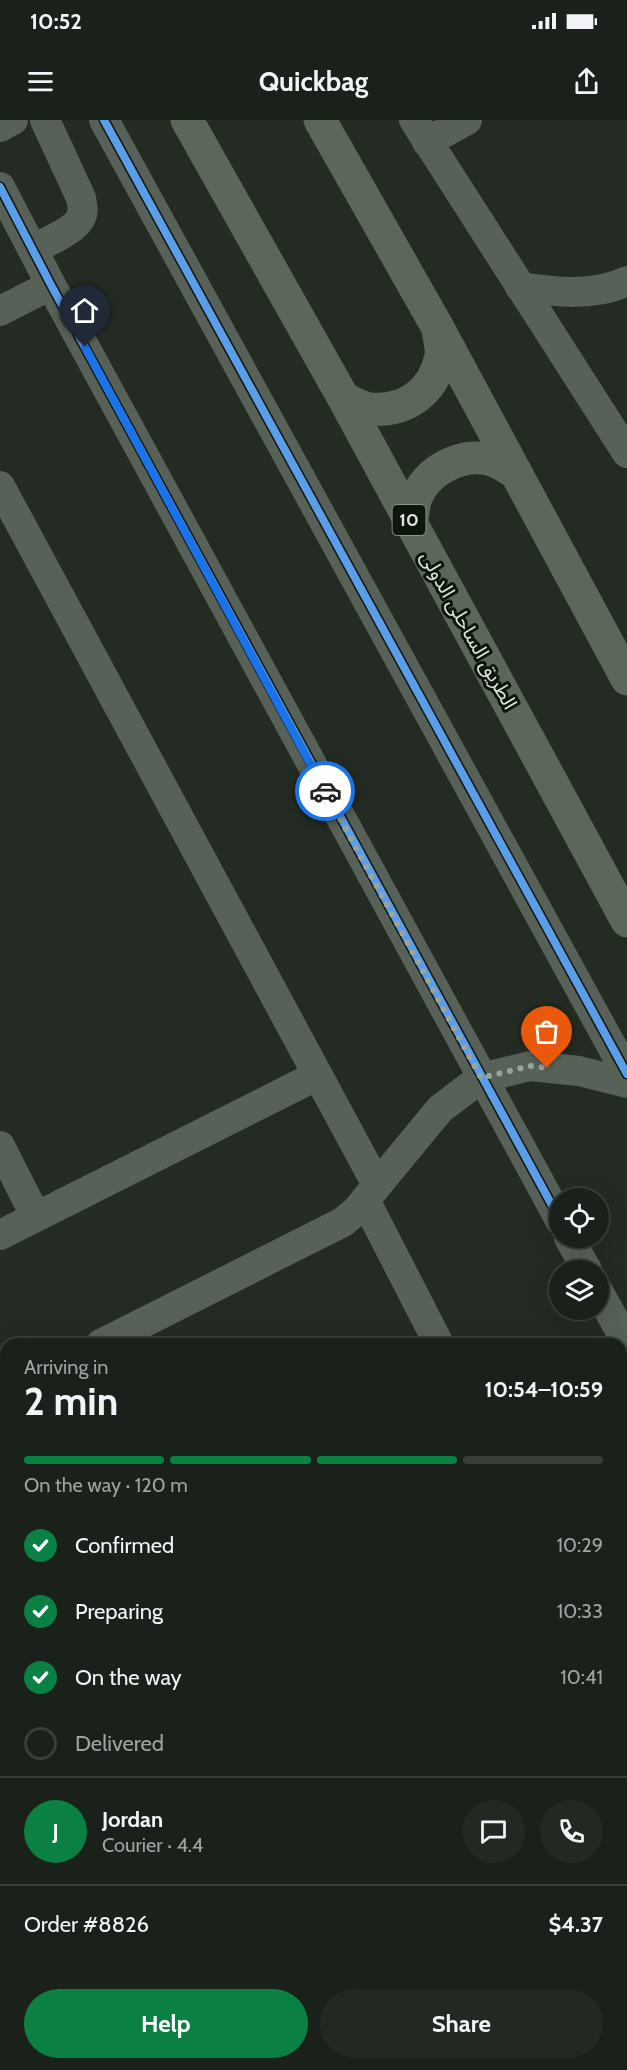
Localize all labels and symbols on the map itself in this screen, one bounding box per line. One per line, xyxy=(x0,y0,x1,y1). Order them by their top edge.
pin xyxy=(59,285,110,347)
road number: 10 xyxy=(392,505,426,535)
street label: الطريق الساحلى الدولى xyxy=(415,547,522,714)
courier xyxy=(295,761,355,821)
pin xyxy=(521,1006,572,1068)

